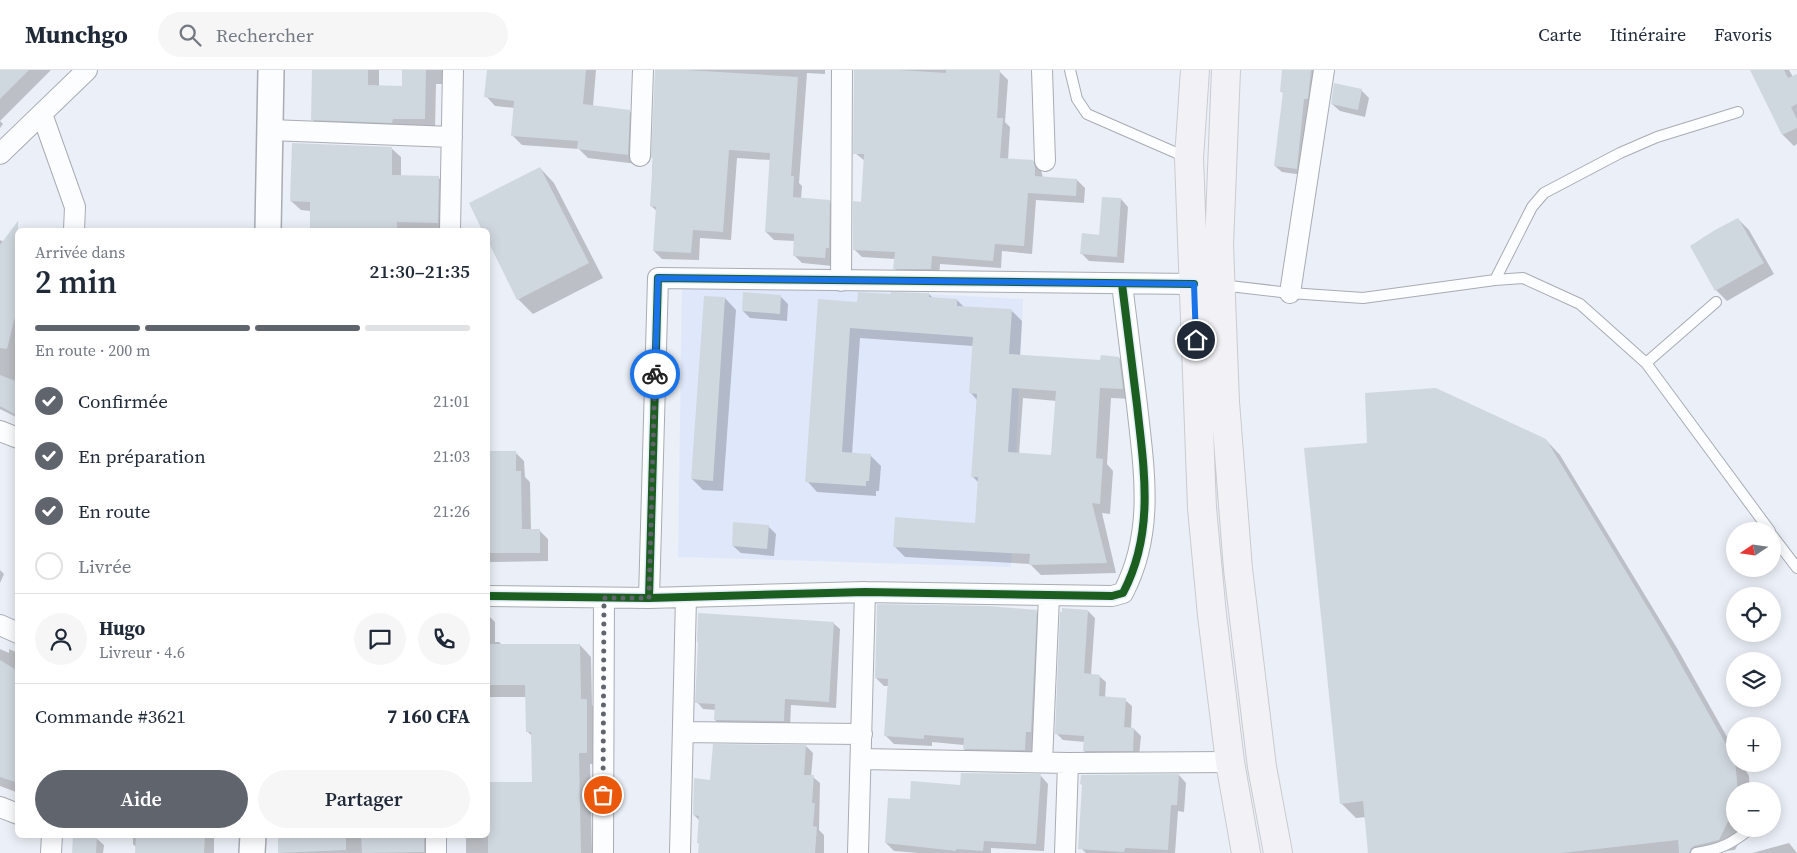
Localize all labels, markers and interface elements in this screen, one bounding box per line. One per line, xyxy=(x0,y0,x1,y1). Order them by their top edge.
search box xyxy=(158,12,508,57)
text: Munchgo xyxy=(25,18,128,51)
icon: search xyxy=(176,21,204,49)
text: Rechercher xyxy=(216,22,314,48)
text: Carte xyxy=(1538,22,1582,47)
text: Itinéraire xyxy=(1610,22,1686,47)
text: Favoris xyxy=(1714,22,1772,47)
text: Arrivée dans xyxy=(35,241,125,263)
text: 21:30–21:35 xyxy=(370,258,470,284)
text: 2 min xyxy=(35,260,117,304)
pin xyxy=(1175,319,1217,361)
icon: home xyxy=(1182,326,1210,354)
text: En route · 200 m xyxy=(35,339,150,361)
courier xyxy=(630,349,680,399)
icon: bike xyxy=(641,360,669,388)
icon: check xyxy=(35,387,63,415)
text: Confirmée xyxy=(78,388,168,414)
text: 21:01 xyxy=(433,390,470,412)
icon: check xyxy=(35,442,63,470)
text: En préparation xyxy=(78,443,206,469)
text: 21:03 xyxy=(433,445,470,467)
icon: check xyxy=(35,497,63,525)
text: En route xyxy=(78,498,150,524)
text: 21:26 xyxy=(433,500,470,522)
north arrow xyxy=(1726,522,1781,578)
map controls xyxy=(1726,522,1781,837)
text: Livrée xyxy=(78,553,132,579)
button: locate xyxy=(1726,587,1781,642)
button: person xyxy=(35,613,87,665)
button: chat xyxy=(354,613,406,665)
button: phone xyxy=(418,613,470,665)
text: Hugo xyxy=(99,615,145,641)
text: Livreur · 4.6 xyxy=(99,641,185,663)
button: layers xyxy=(1726,652,1781,707)
text: Commande #3621 xyxy=(35,703,186,729)
text: 7 160 CFA xyxy=(387,703,470,729)
button: + xyxy=(1726,717,1781,772)
button: Aide xyxy=(35,770,248,828)
button: Partager xyxy=(258,770,470,828)
pin xyxy=(582,774,624,816)
icon: bag xyxy=(589,781,617,809)
button: − xyxy=(1726,782,1781,837)

